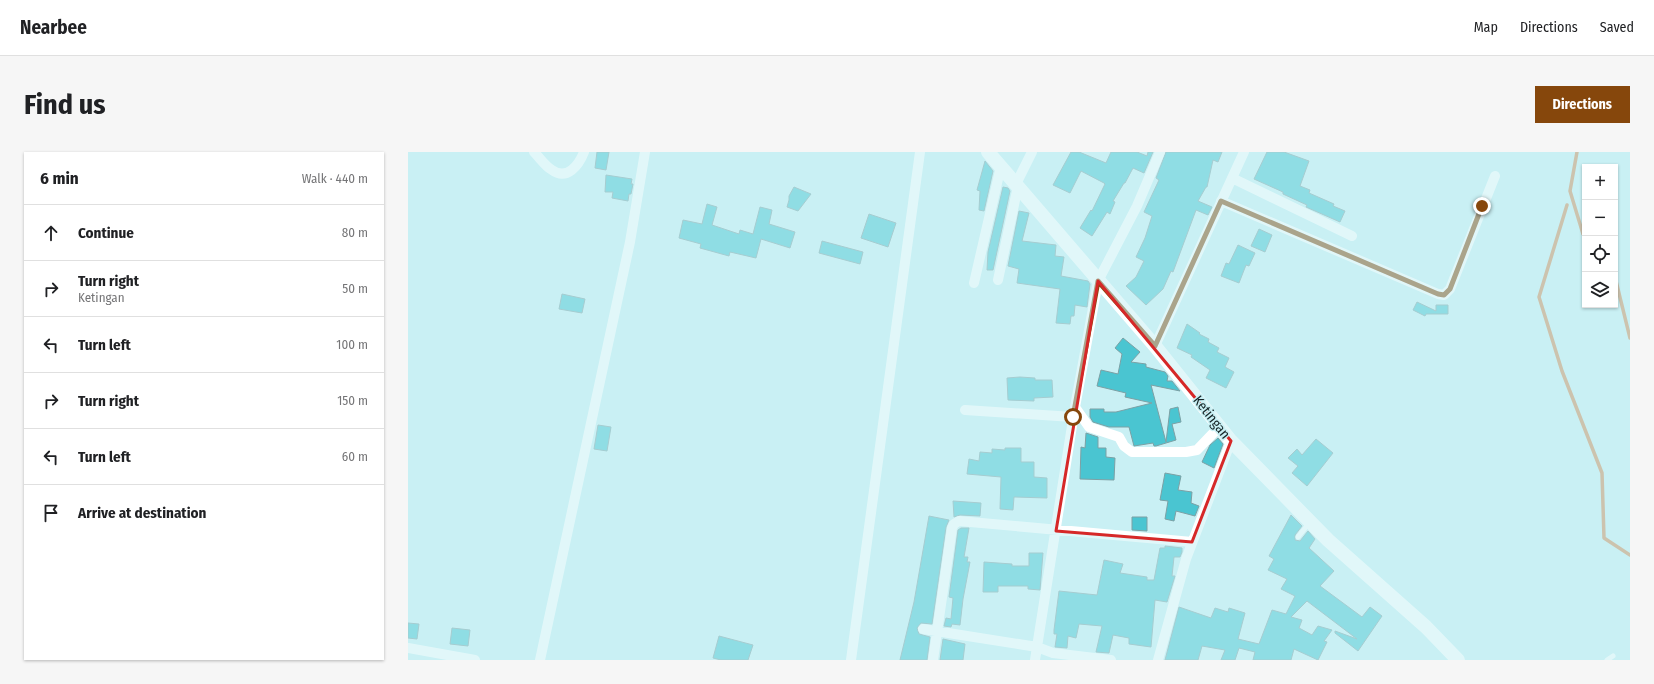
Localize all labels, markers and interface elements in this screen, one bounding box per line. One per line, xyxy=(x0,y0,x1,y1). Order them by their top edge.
text: Nearbee xyxy=(20,16,87,39)
text: Map xyxy=(1474,19,1498,36)
text: Directions xyxy=(1520,19,1578,36)
text: Saved xyxy=(1600,19,1634,36)
button: Directions xyxy=(1535,86,1630,123)
text: Find us xyxy=(24,88,106,121)
map controls xyxy=(1582,164,1618,308)
button: + xyxy=(1582,164,1618,200)
text: 6 min xyxy=(40,168,79,189)
text: Walk · 440 m xyxy=(302,171,368,186)
route end xyxy=(1473,197,1491,215)
button: − xyxy=(1582,200,1618,236)
icon: ahead xyxy=(40,222,62,244)
text: Continue xyxy=(78,224,134,242)
text: 80 m xyxy=(342,225,368,240)
button: locate xyxy=(1582,236,1618,272)
text: Turn right xyxy=(78,272,139,290)
button: layers xyxy=(1582,272,1618,308)
icon: right xyxy=(40,278,62,300)
text: 50 m xyxy=(342,281,368,296)
text: Ketingan xyxy=(78,290,125,305)
icon: left xyxy=(40,334,62,356)
text: Turn left xyxy=(78,336,131,354)
text: 100 m xyxy=(336,337,368,352)
icon: right xyxy=(40,390,62,412)
text: Turn right xyxy=(78,392,139,410)
street label: Ketingan xyxy=(1189,392,1234,442)
text: 150 m xyxy=(337,393,368,408)
route start xyxy=(1064,408,1082,426)
icon: left xyxy=(40,446,62,468)
text: Turn left xyxy=(78,448,131,466)
text: 60 m xyxy=(342,449,368,464)
icon: arrive xyxy=(40,502,62,524)
text: Arrive at destination xyxy=(78,504,206,522)

